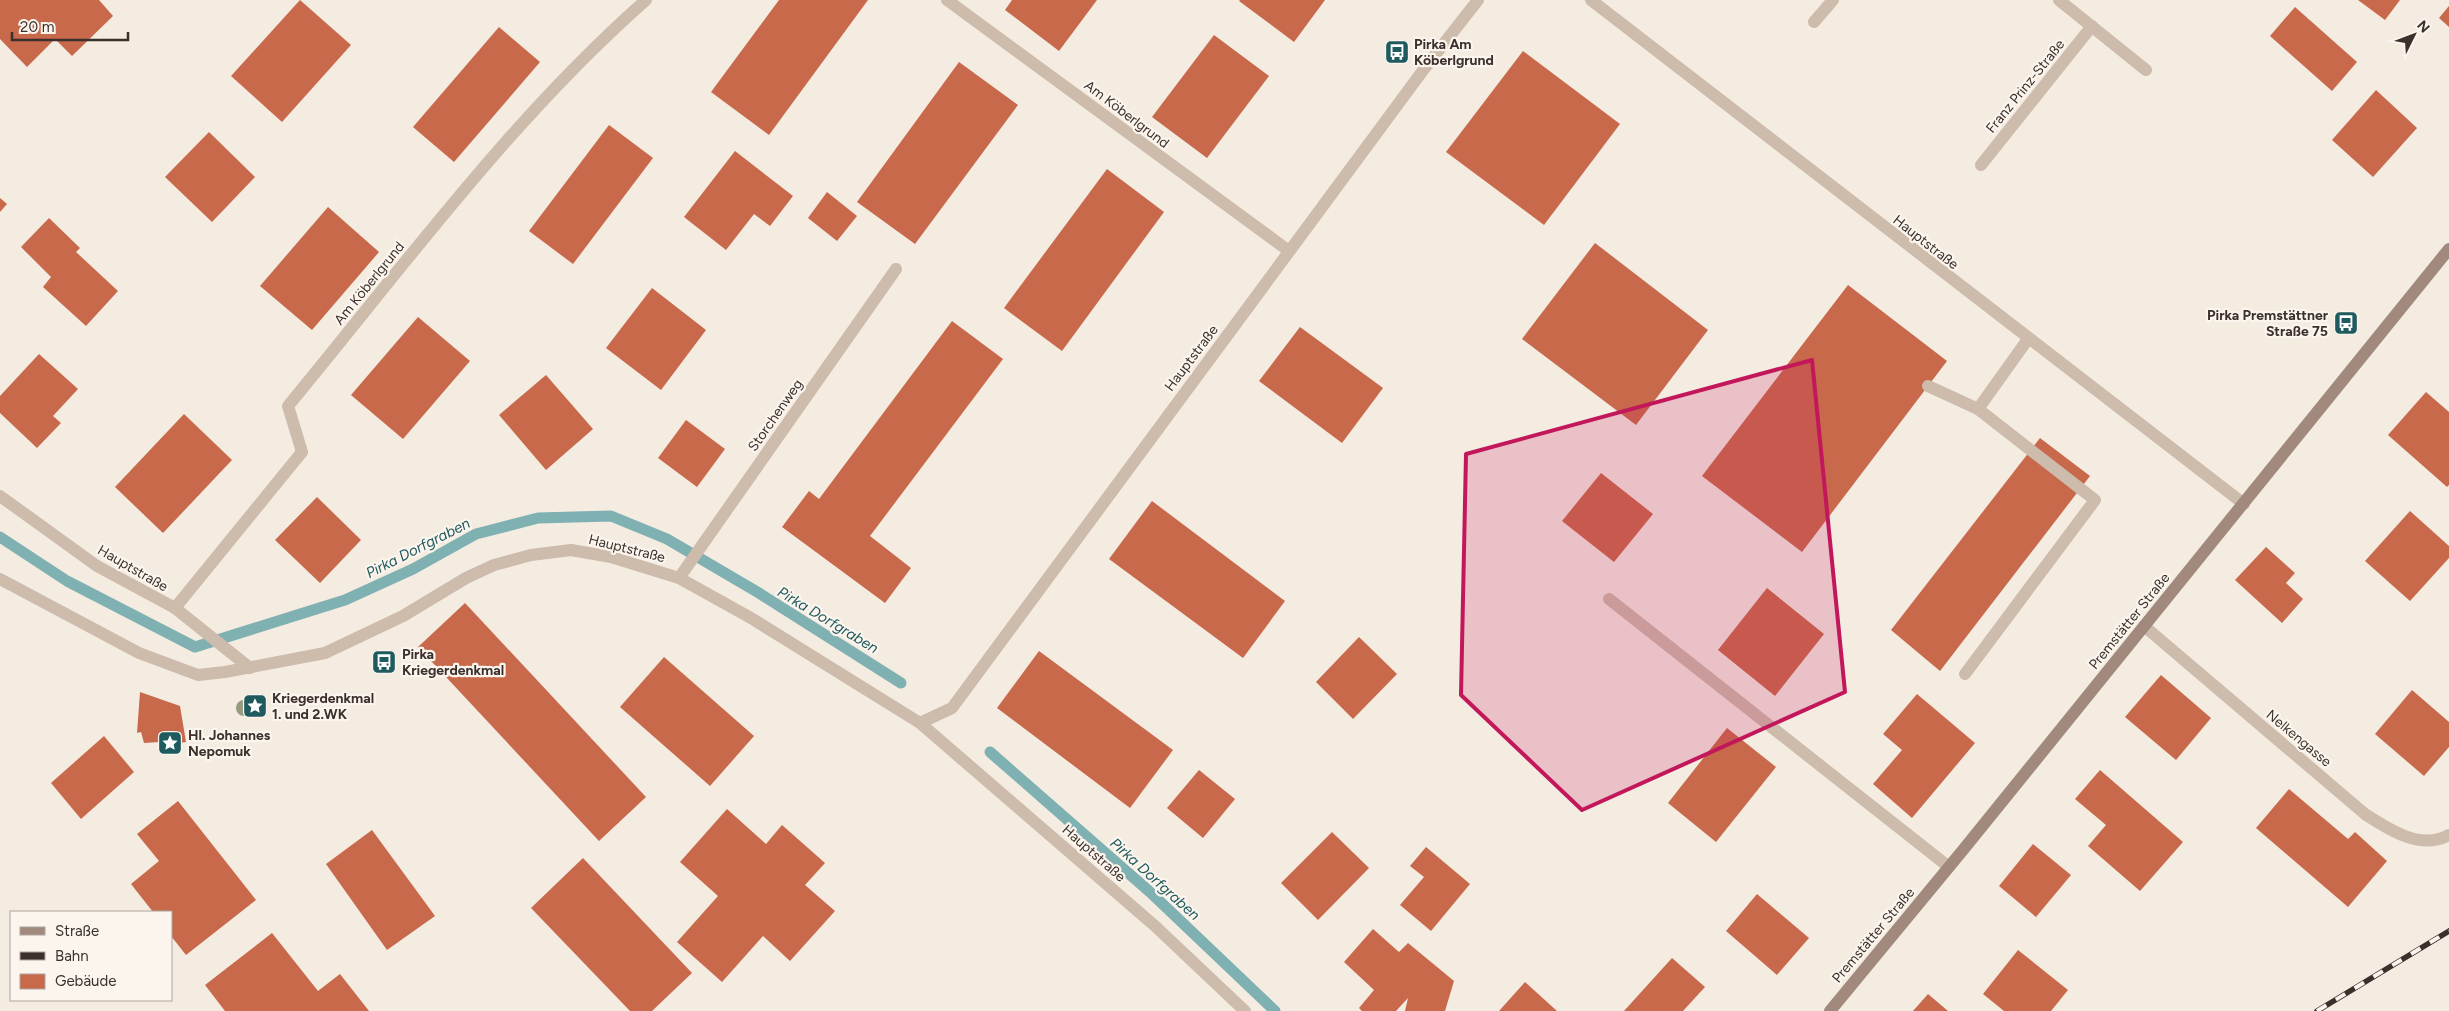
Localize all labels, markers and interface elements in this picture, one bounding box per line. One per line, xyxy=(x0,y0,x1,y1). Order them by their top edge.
scale bar xyxy=(12,10,129,42)
north arrow xyxy=(2389,10,2439,60)
text: N xyxy=(2413,17,2433,36)
text: 20 m xyxy=(20,18,54,36)
place label: Pirka Am Köberlgrund xyxy=(1414,36,1494,69)
street label: Franz Prinz-Straße xyxy=(1982,36,2069,136)
bus stop icon: Pirka Am Köberlgrund xyxy=(1384,39,1410,65)
street label: Am Köberlgrund xyxy=(1081,77,1172,152)
street label: Hauptstraße xyxy=(1890,212,1962,273)
street label: Am Köberlgrund xyxy=(331,238,408,328)
place label: Pirka Premstättner Straße 75 xyxy=(2207,307,2329,340)
bus stop icon: Pirka Premstättner Straße 75 xyxy=(2333,310,2359,336)
street label: Hauptstraße xyxy=(1161,322,1222,395)
street label: Storchenweg xyxy=(744,376,806,455)
water label: Pirka Dorfgraben xyxy=(363,514,473,582)
street label: Hauptstraße xyxy=(587,531,667,566)
street label: Hauptstraße xyxy=(95,542,171,596)
street label: Premstätter Straße xyxy=(2085,569,2174,673)
water label: Pirka Dorfgraben xyxy=(774,583,882,657)
place label: Pirka Kriegerdenkmal xyxy=(402,646,504,679)
bus stop icon: Pirka Kriegerdenkmal xyxy=(371,649,397,675)
place label: Kriegerdenkmal 1. und 2.WK xyxy=(272,690,374,723)
place icon: Kriegerdenkmal 1. und 2.WK xyxy=(242,693,268,719)
street label: Nelkengasse xyxy=(2263,706,2335,771)
place label: Hl. Johannes Nepomuk xyxy=(188,727,271,760)
place icon: Hl. Johannes Nepomuk xyxy=(157,730,183,756)
street label: Hauptstraße xyxy=(1059,821,1129,886)
water label: Pirka Dorfgraben xyxy=(1106,834,1204,924)
street label: Premstätter Straße xyxy=(1829,884,1918,986)
legend xyxy=(10,911,172,1001)
text: Straße xyxy=(55,922,99,940)
text: Bahn xyxy=(55,947,89,965)
text: Gebäude xyxy=(55,972,116,990)

